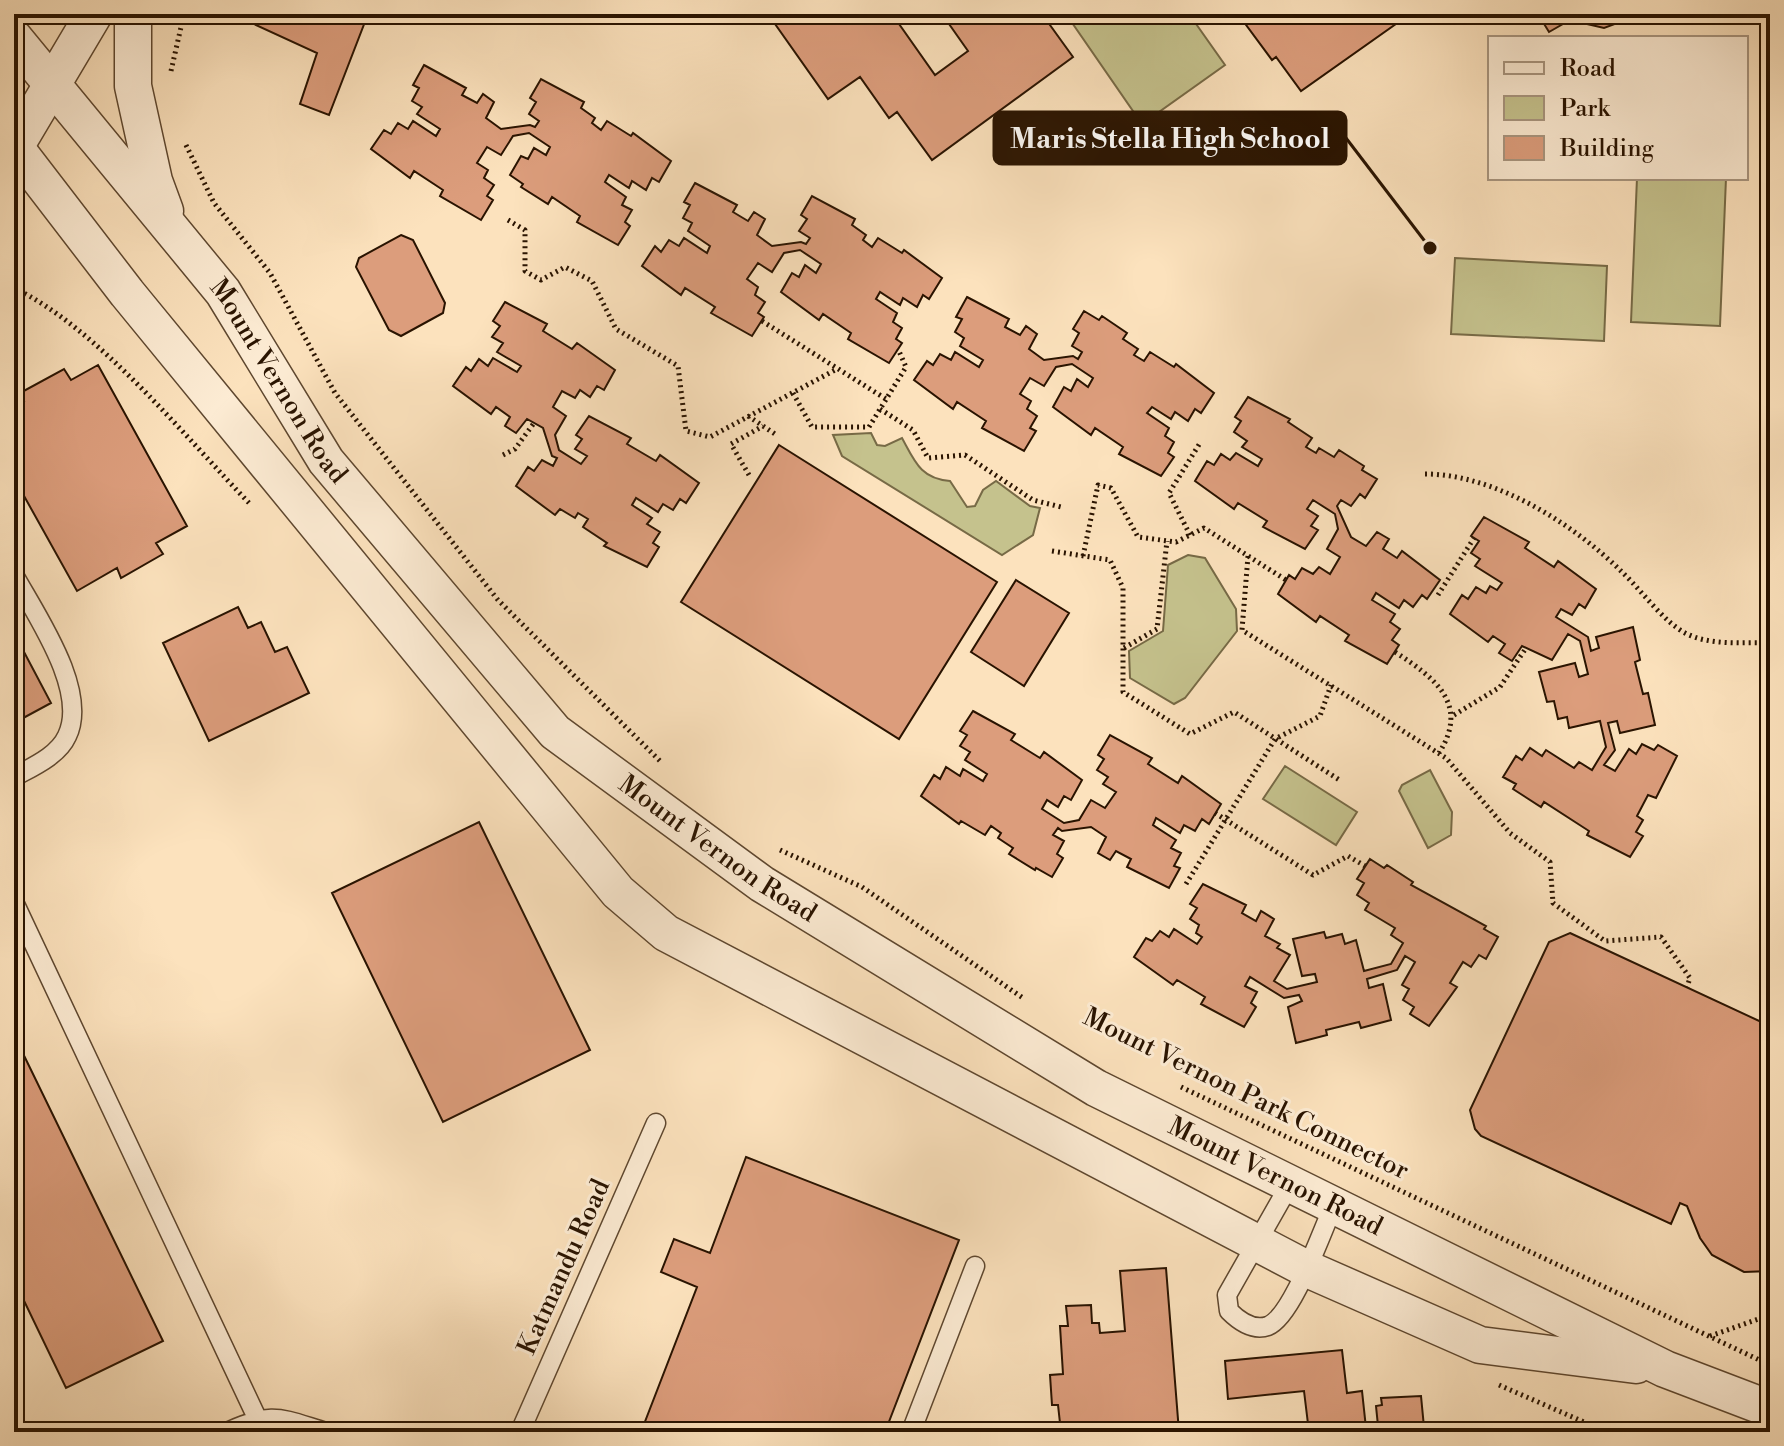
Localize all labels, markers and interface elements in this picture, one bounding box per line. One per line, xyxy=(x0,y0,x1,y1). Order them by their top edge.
legend xyxy=(1488,36,1748,180)
text: Road xyxy=(1560,54,1616,84)
text: Park xyxy=(1560,94,1611,124)
callout: Maris Stella High School xyxy=(994,112,1346,164)
text: Maris Stella High School xyxy=(1010,122,1330,157)
text: Building xyxy=(1559,134,1654,164)
street label: Mount Vernon Road xyxy=(203,272,354,490)
street label: Mount Vernon Road xyxy=(612,768,823,930)
street label: Mount Vernon Park Connector xyxy=(1078,1001,1414,1187)
street label: Mount Vernon Road xyxy=(1163,1110,1388,1243)
street label: Katmandu Road xyxy=(511,1174,617,1360)

